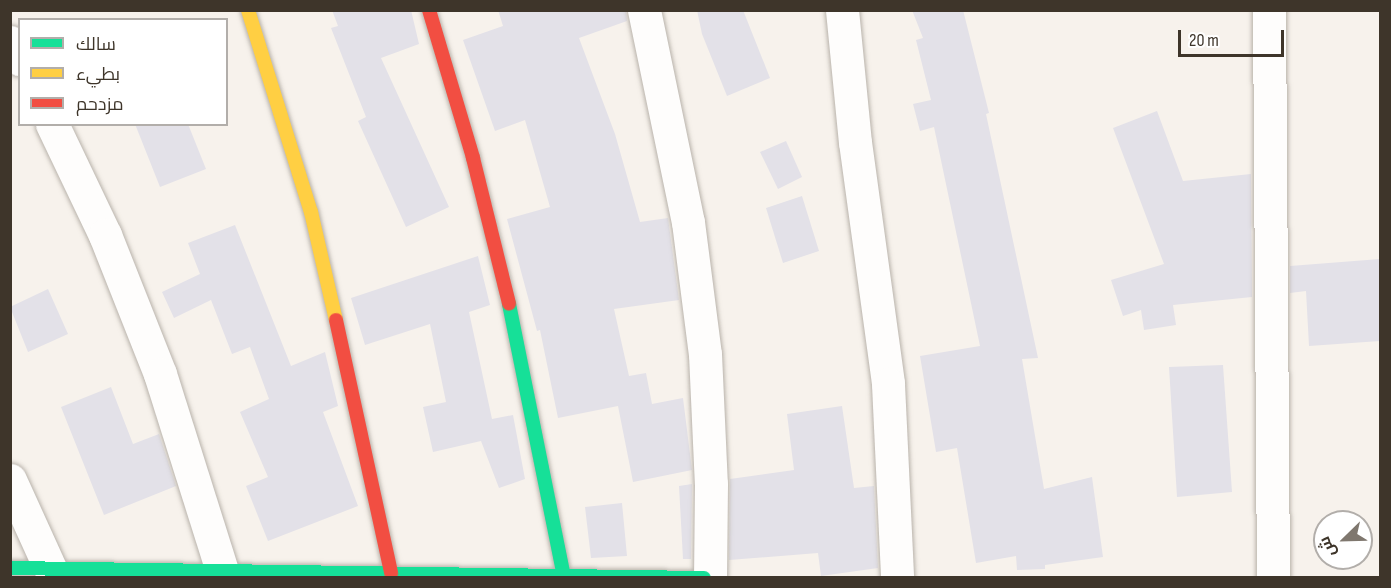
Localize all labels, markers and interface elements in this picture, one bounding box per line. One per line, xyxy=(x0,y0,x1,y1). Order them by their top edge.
legend xyxy=(18,18,228,126)
scale bar xyxy=(1181,18,1288,56)
text: 20 m xyxy=(1189,30,1219,51)
text: سالك xyxy=(76,34,116,55)
text: بطيء xyxy=(76,64,120,85)
text: مزدحم xyxy=(76,94,124,115)
north arrow xyxy=(1313,510,1373,570)
text: ش xyxy=(1315,533,1341,560)

